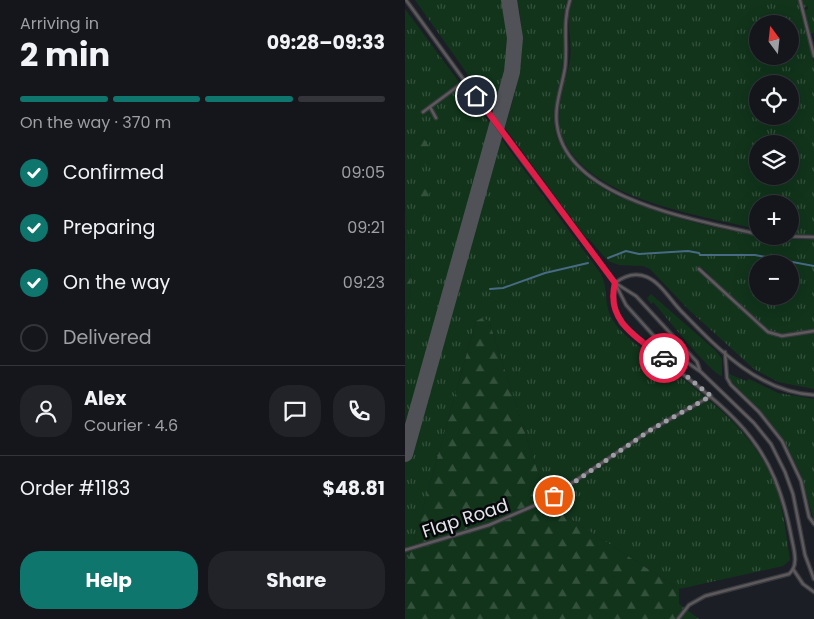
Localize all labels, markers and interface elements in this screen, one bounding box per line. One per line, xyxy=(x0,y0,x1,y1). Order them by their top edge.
text: Arriving in xyxy=(20,12,99,35)
north arrow xyxy=(749,15,799,65)
map controls xyxy=(749,15,799,305)
text: 09:28–09:33 xyxy=(267,29,385,56)
text: 2 min xyxy=(20,32,110,77)
pin xyxy=(455,75,497,117)
button: locate xyxy=(749,75,799,125)
icon: home xyxy=(462,82,490,110)
text: On the way · 370 m xyxy=(20,111,171,134)
button: layers xyxy=(749,135,799,185)
icon: check xyxy=(20,159,48,187)
text: Confirmed xyxy=(63,159,164,186)
text: 09:05 xyxy=(341,161,385,184)
button: + xyxy=(749,195,799,245)
icon: check xyxy=(20,214,48,242)
text: Preparing xyxy=(63,214,155,241)
text: 09:21 xyxy=(347,216,385,239)
button: − xyxy=(749,255,799,305)
icon: check xyxy=(20,269,48,297)
text: On the way xyxy=(63,269,170,296)
text: 09:23 xyxy=(343,271,385,294)
text: Delivered xyxy=(63,324,152,351)
courier xyxy=(639,333,689,383)
icon: car xyxy=(650,344,678,372)
button: person xyxy=(20,385,72,437)
text: Alex xyxy=(84,385,126,412)
button: chat xyxy=(269,385,321,437)
button: phone xyxy=(333,385,385,437)
text: Courier · 4.6 xyxy=(84,414,178,437)
text: Order #1183 xyxy=(20,475,130,502)
text: $48.81 xyxy=(323,475,385,502)
pin xyxy=(533,475,575,517)
icon: bag xyxy=(540,482,568,510)
street label: Flap Road xyxy=(419,492,511,544)
button: Help xyxy=(20,551,198,609)
button: Share xyxy=(208,551,385,609)

